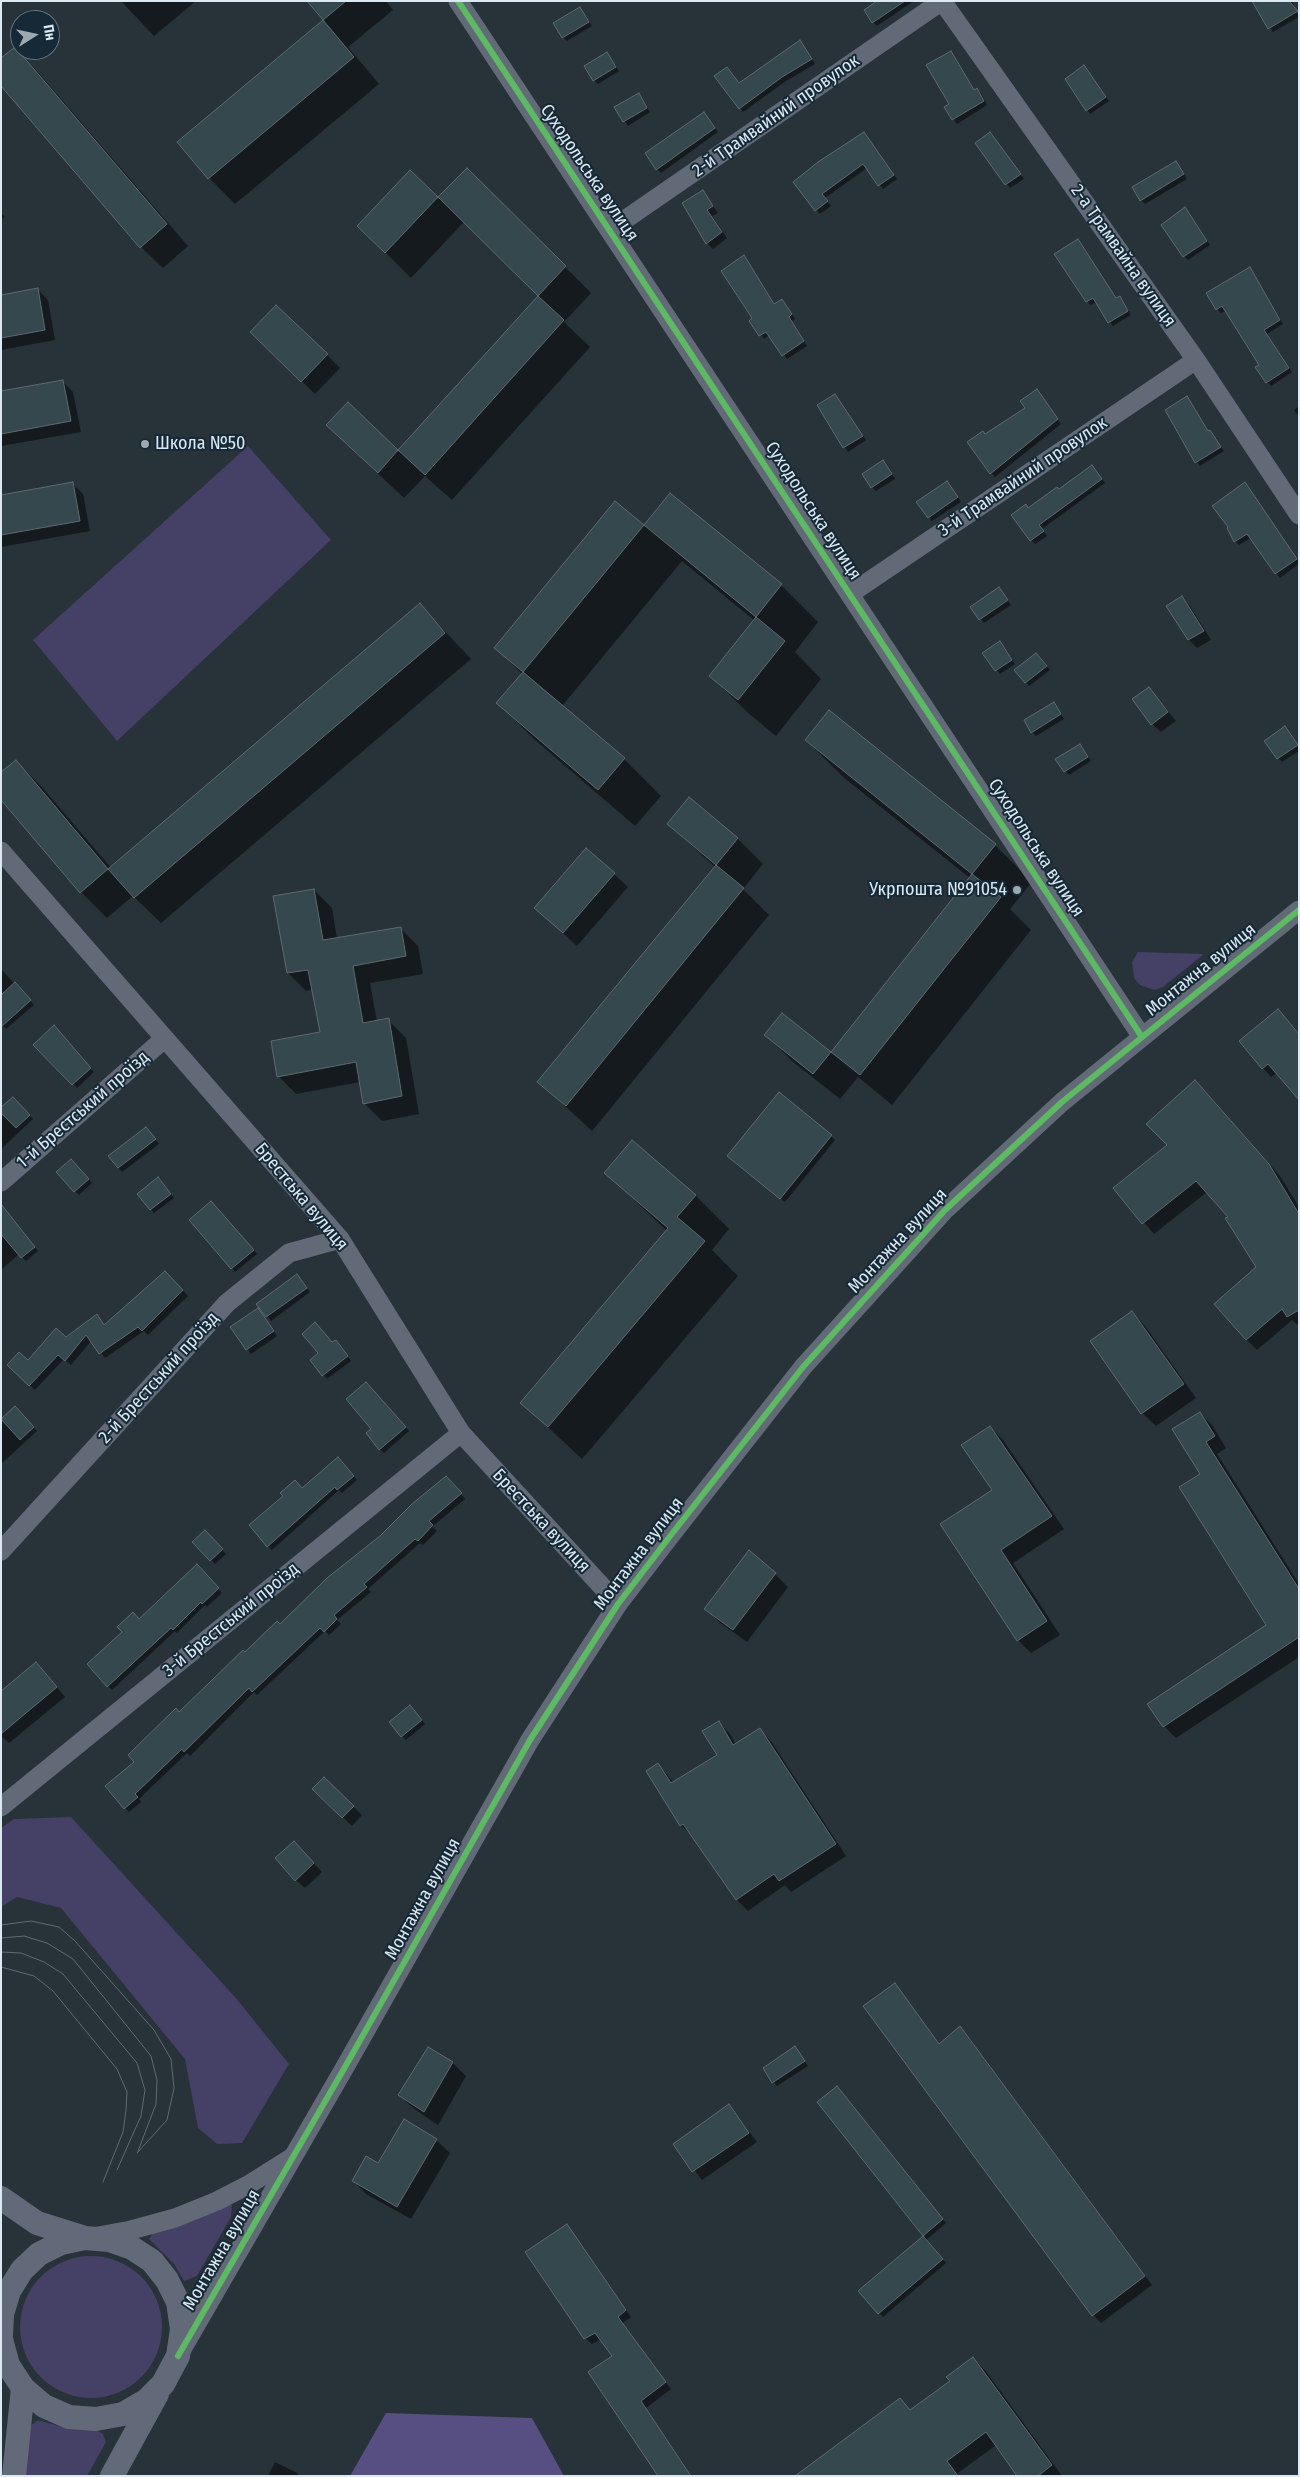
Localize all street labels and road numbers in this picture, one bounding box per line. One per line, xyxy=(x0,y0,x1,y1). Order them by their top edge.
street label: 2-й Трамвайний провулок xyxy=(688,50,864,182)
street label: Суходольська вулиця xyxy=(535,100,643,246)
street label: 2-а Трамвайна вулиця xyxy=(1066,181,1180,331)
street label: 3-й Трамвайний провулок xyxy=(934,412,1112,542)
street label: Суходольська вулиця xyxy=(760,438,866,584)
street label: Суходольська вулиця xyxy=(983,775,1089,921)
street label: Монтажна вулиця xyxy=(1142,919,1260,1021)
street label: 1-й Брестський проїзд xyxy=(12,1047,154,1173)
street label: Брестська вулиця xyxy=(250,1139,352,1255)
street label: Монтажна вулиця xyxy=(844,1184,952,1298)
street label: 2-й Брестський проїзд xyxy=(94,1308,224,1448)
street label: Брестська вулиця xyxy=(487,1465,595,1577)
street label: Монтажна вулиця xyxy=(590,1493,688,1615)
street label: 3-й Брестський проїзд xyxy=(158,1558,304,1682)
street label: Монтажна вулиця xyxy=(381,1834,465,1964)
street label: Монтажна вулиця xyxy=(179,2186,265,2314)

